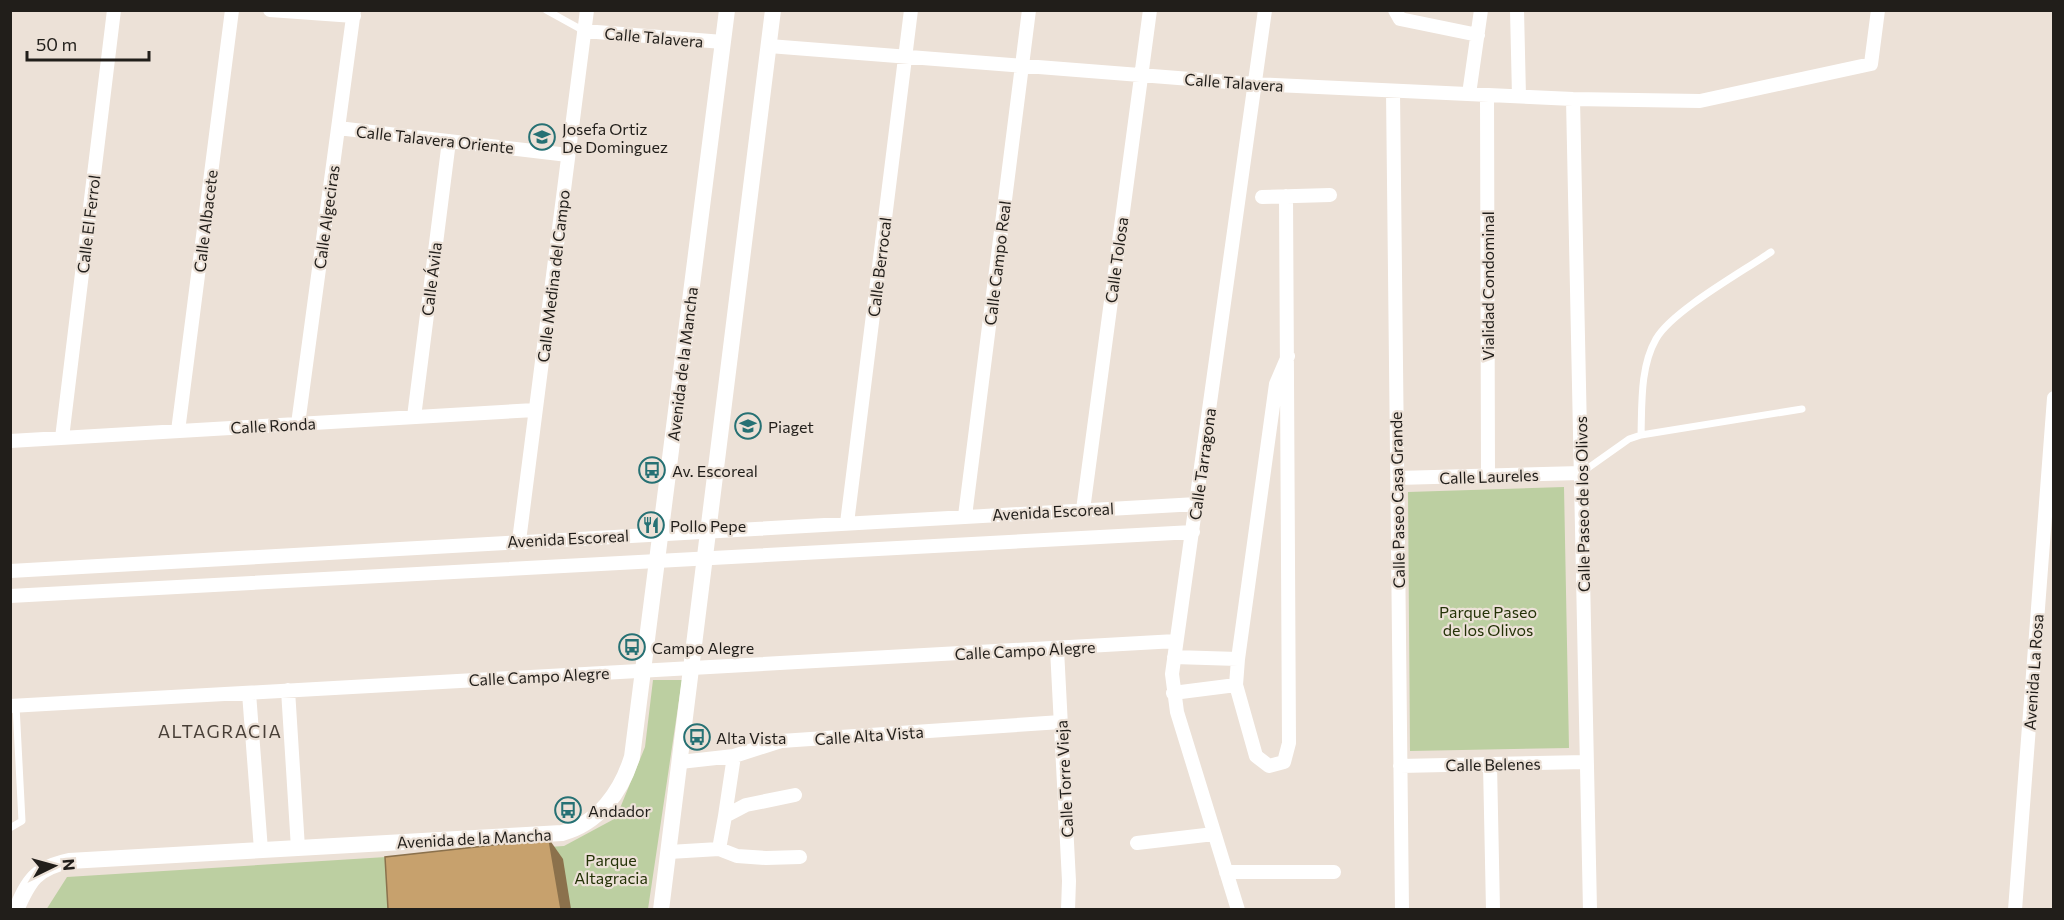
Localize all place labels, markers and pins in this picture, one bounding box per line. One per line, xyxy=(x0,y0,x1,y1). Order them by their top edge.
place label: Josefa Ortiz De Dominguez xyxy=(562,119,668,156)
school or university icon: Josefa Ortiz De Dominguez xyxy=(527,122,557,152)
school or university icon: Piaget xyxy=(733,411,763,441)
place label: Piaget xyxy=(768,417,814,436)
bus stop icon: Av. Escoreal xyxy=(637,455,667,485)
place label: Av. Escoreal xyxy=(672,461,758,480)
restaurant icon: Pollo Pepe xyxy=(636,510,666,540)
place label: Pollo Pepe xyxy=(670,516,746,535)
bus stop icon: Campo Alegre xyxy=(617,632,647,662)
place label: Campo Alegre xyxy=(652,638,754,657)
bus stop icon: Alta Vista xyxy=(682,722,712,752)
place label: Alta Vista xyxy=(716,728,786,747)
bus stop icon: Andador xyxy=(553,795,583,825)
place label: Andador xyxy=(588,801,652,820)

